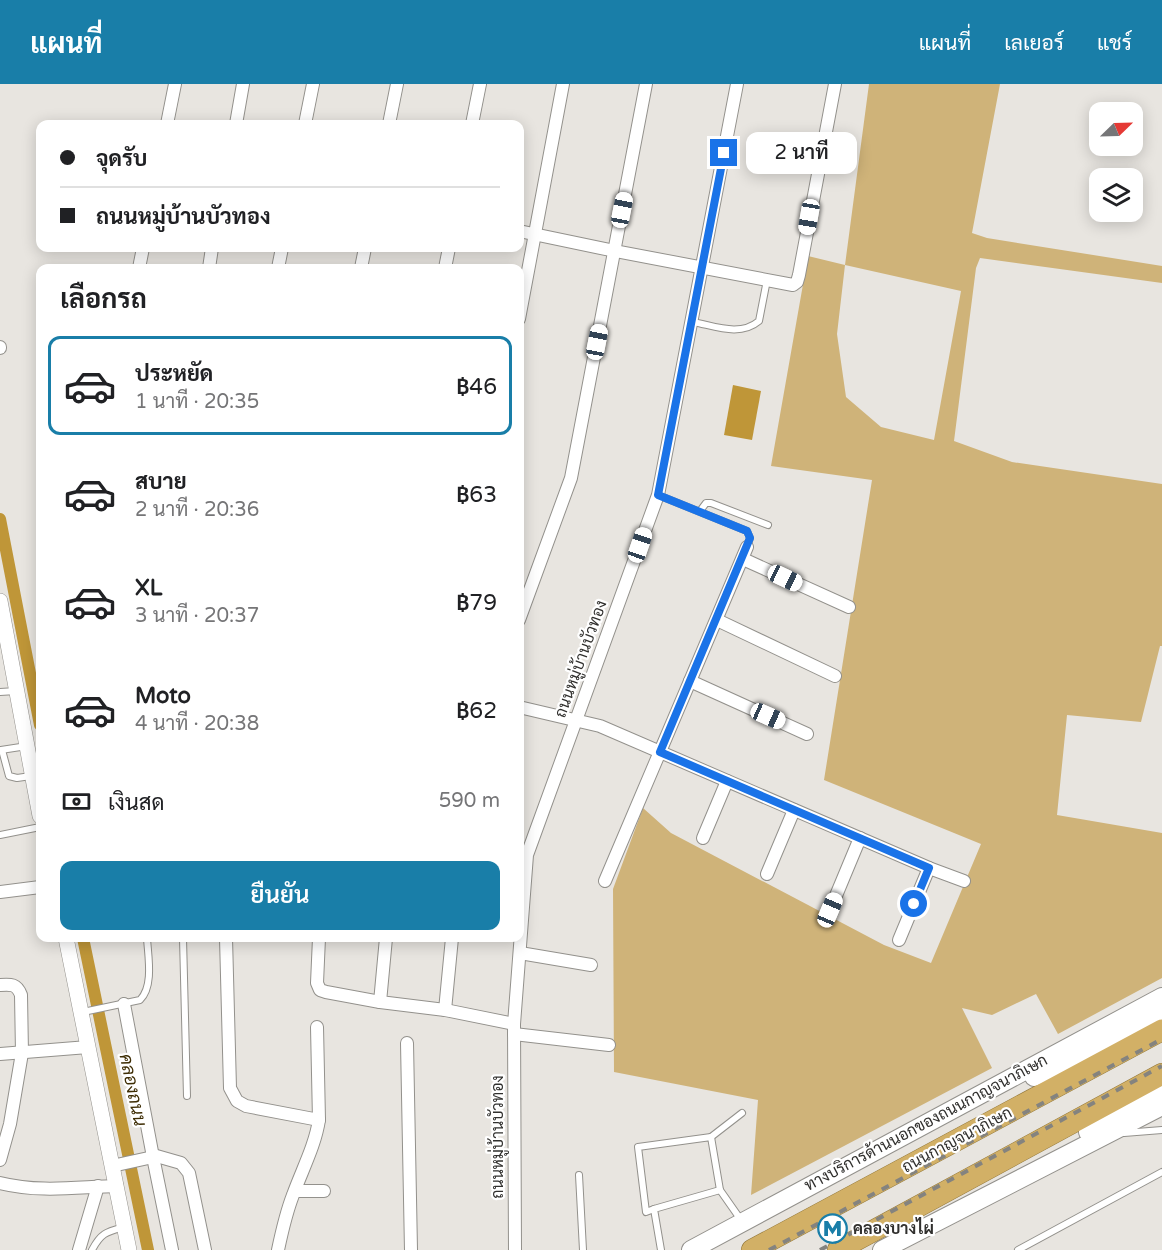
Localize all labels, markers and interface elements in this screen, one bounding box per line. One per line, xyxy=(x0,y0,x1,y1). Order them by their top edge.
text: แผนที่ xyxy=(30,27,103,61)
text: แผนที่ xyxy=(919,31,971,56)
text: เลเยอร์ xyxy=(1004,31,1064,56)
text: แชร์ xyxy=(1097,31,1132,56)
north arrow xyxy=(1089,102,1143,156)
map controls xyxy=(1089,102,1143,222)
callout: 2 นาที xyxy=(745,132,856,174)
route end xyxy=(710,139,737,166)
text: 2 นาที xyxy=(774,141,829,165)
text: จุดรับ xyxy=(96,146,147,172)
button: layers xyxy=(1089,168,1143,222)
car xyxy=(610,191,634,229)
car xyxy=(797,198,821,236)
text: ถนนหมู่บ้านบัวทอง xyxy=(96,204,270,230)
text: เลือกรถ xyxy=(60,283,147,316)
car xyxy=(585,323,609,361)
icon: car xyxy=(63,359,117,413)
text: ประหยัด xyxy=(135,361,213,387)
text: ฿46 xyxy=(456,374,497,400)
text: 1 นาที · 20:35 xyxy=(135,390,259,414)
icon: car xyxy=(63,467,117,521)
text: สบาย xyxy=(135,469,187,495)
text: ฿63 xyxy=(456,482,497,508)
text: 2 นาที · 20:36 xyxy=(135,498,259,522)
car xyxy=(626,525,654,565)
car xyxy=(765,562,805,594)
icon: car xyxy=(63,575,117,629)
text: XL xyxy=(135,575,162,601)
text: ฿79 xyxy=(456,590,497,616)
street label: ถนนหมู่บ้านบัวทอง xyxy=(550,597,612,721)
text: 3 นาที · 20:37 xyxy=(135,604,259,628)
icon: car xyxy=(63,683,117,737)
text: Moto xyxy=(135,683,191,709)
text: ฿62 xyxy=(456,698,497,724)
car xyxy=(748,700,788,732)
text: 4 นาที · 20:38 xyxy=(135,712,259,736)
icon: cash xyxy=(60,785,93,818)
text: 590 m xyxy=(439,789,500,813)
text: เงินสด xyxy=(108,790,165,816)
button: ยืนยัน xyxy=(60,861,500,930)
car xyxy=(815,890,845,930)
route start xyxy=(900,890,927,917)
street label: ทางบริการด้านนอกของถนนกาญจนาภิเษก xyxy=(801,1051,1051,1195)
water label: คลองถนน xyxy=(115,1052,152,1129)
street label: ถนนหมู่บ้านบัวทอง xyxy=(487,1075,509,1199)
street label: ถนนกาญจนาภิเษก xyxy=(899,1103,1015,1177)
metro station icon: คลองบางไผ่ xyxy=(816,1213,848,1245)
place label: คลองบางไผ่ xyxy=(853,1217,934,1239)

